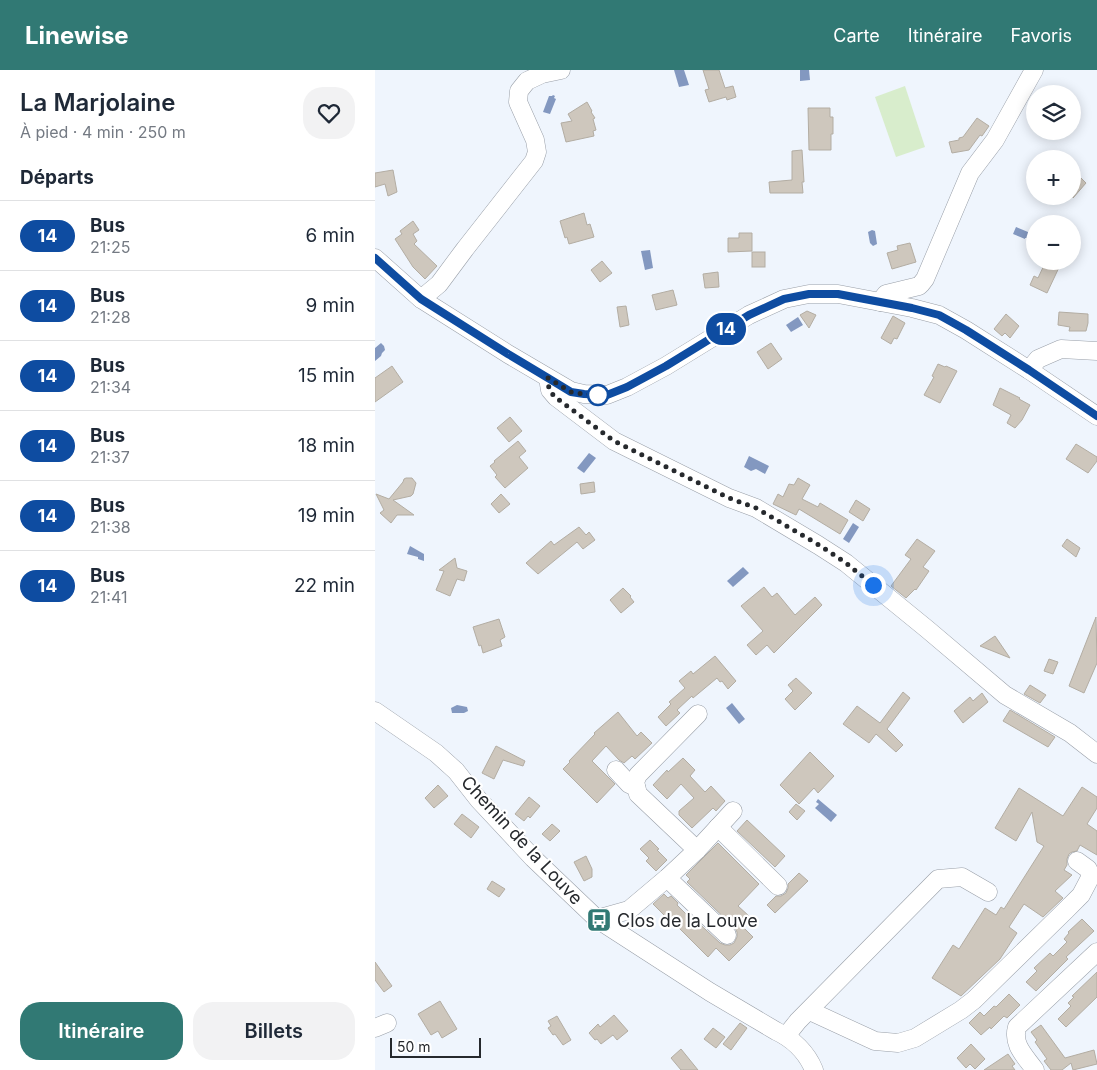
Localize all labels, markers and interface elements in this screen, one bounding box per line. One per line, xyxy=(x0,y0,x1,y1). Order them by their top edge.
text: Linewise xyxy=(25,21,129,50)
text: Carte xyxy=(833,25,880,46)
text: Itinéraire xyxy=(908,25,982,46)
text: Favoris xyxy=(1010,25,1072,46)
map controls xyxy=(1026,85,1081,270)
button: layers xyxy=(1026,85,1081,140)
button: heart xyxy=(303,87,355,139)
text: La Marjolaine xyxy=(20,88,175,117)
text: À pied · 4 min · 250 m xyxy=(20,122,186,142)
button: + xyxy=(1026,150,1081,205)
text: Départs xyxy=(20,166,94,189)
text: Bus xyxy=(90,214,125,237)
button: − xyxy=(1026,215,1081,270)
text: 6 min xyxy=(305,224,355,247)
text: 14 xyxy=(38,225,57,246)
text: 21:25 xyxy=(90,237,130,257)
text: Bus xyxy=(90,284,125,307)
text: 9 min xyxy=(305,294,355,317)
text: 14 xyxy=(38,295,57,316)
text: 21:28 xyxy=(90,307,131,327)
line badge: 14 xyxy=(703,313,749,345)
text: 14 xyxy=(716,318,736,339)
text: Bus xyxy=(90,354,125,377)
text: 15 min xyxy=(298,364,355,387)
text: 14 xyxy=(38,365,57,386)
text: 21:34 xyxy=(90,377,131,397)
unlabelled marker xyxy=(587,384,609,406)
text: Bus xyxy=(90,424,125,447)
text: 18 min xyxy=(298,434,355,457)
text: 14 xyxy=(38,435,57,456)
text: 21:37 xyxy=(90,447,130,467)
text: Bus xyxy=(90,494,125,517)
text: 19 min xyxy=(298,504,355,527)
text: 14 xyxy=(38,505,57,526)
text: 21:38 xyxy=(90,517,131,537)
text: Bus xyxy=(90,564,125,587)
your location xyxy=(861,573,886,598)
text: 22 min xyxy=(294,574,355,597)
text: 14 xyxy=(38,575,57,596)
text: 21:41 xyxy=(90,587,127,607)
street label: Chemin de la Louve xyxy=(457,771,587,909)
bus stop icon: Clos de la Louve xyxy=(586,907,612,933)
place label: Clos de la Louve xyxy=(617,910,758,931)
button: Itinéraire xyxy=(20,1002,183,1060)
button: Billets xyxy=(193,1002,355,1060)
scale bar xyxy=(390,1035,481,1058)
text: 50 m xyxy=(397,1038,431,1055)

